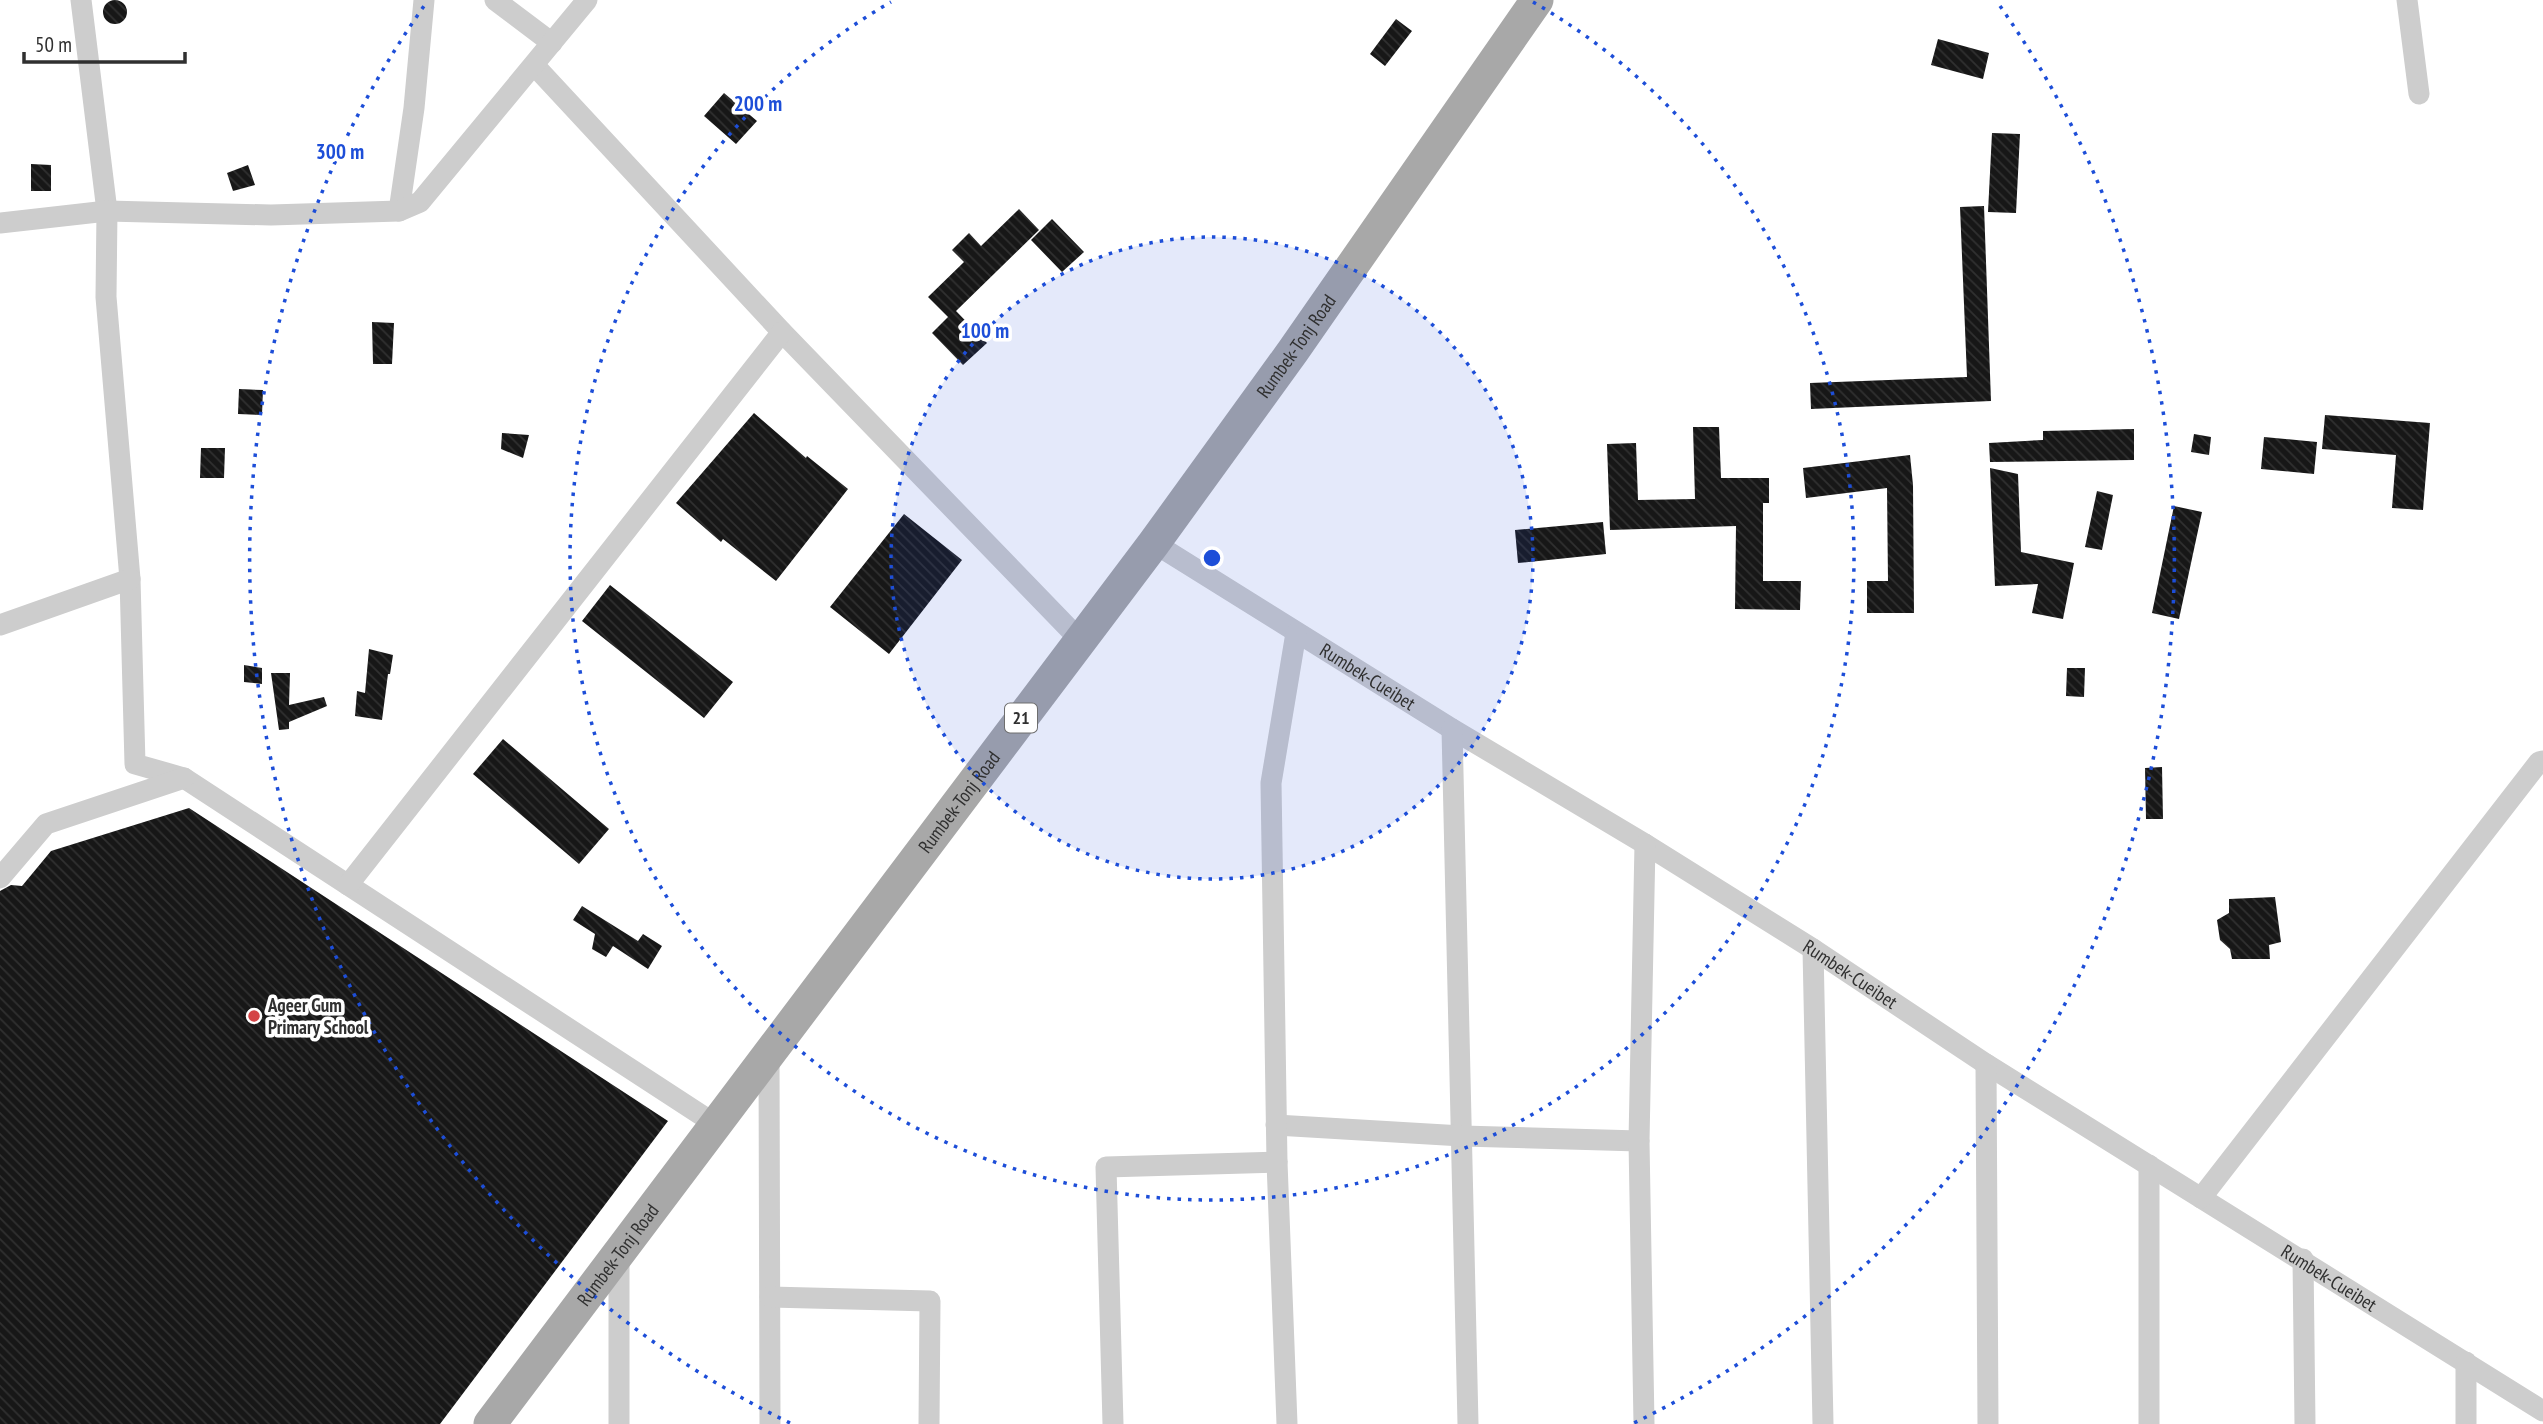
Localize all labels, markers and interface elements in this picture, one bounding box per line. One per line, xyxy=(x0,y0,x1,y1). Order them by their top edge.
scale bar xyxy=(24,21,186,65)
text: 50 m xyxy=(35,31,72,58)
text: 200 m xyxy=(734,90,782,117)
text: 300 m xyxy=(316,138,364,165)
street label: Rumbek-Tonj Road xyxy=(1251,290,1341,403)
text: 100 m xyxy=(961,317,1009,344)
centre of rings xyxy=(1200,546,1224,570)
street label: Rumbek-Cueibet xyxy=(1316,638,1421,716)
road number: 21 xyxy=(1005,704,1037,732)
street label: Rumbek-Tonj Road xyxy=(913,746,1005,858)
street label: Rumbek-Cueibet xyxy=(1799,934,1903,1014)
place label: Ageer Gum Primary School xyxy=(267,993,369,1039)
marker: Ageer Gum Primary School xyxy=(246,1008,262,1024)
street label: Rumbek-Tonj Road xyxy=(571,1199,664,1310)
street label: Rumbek-Cueibet xyxy=(2277,1239,2382,1317)

